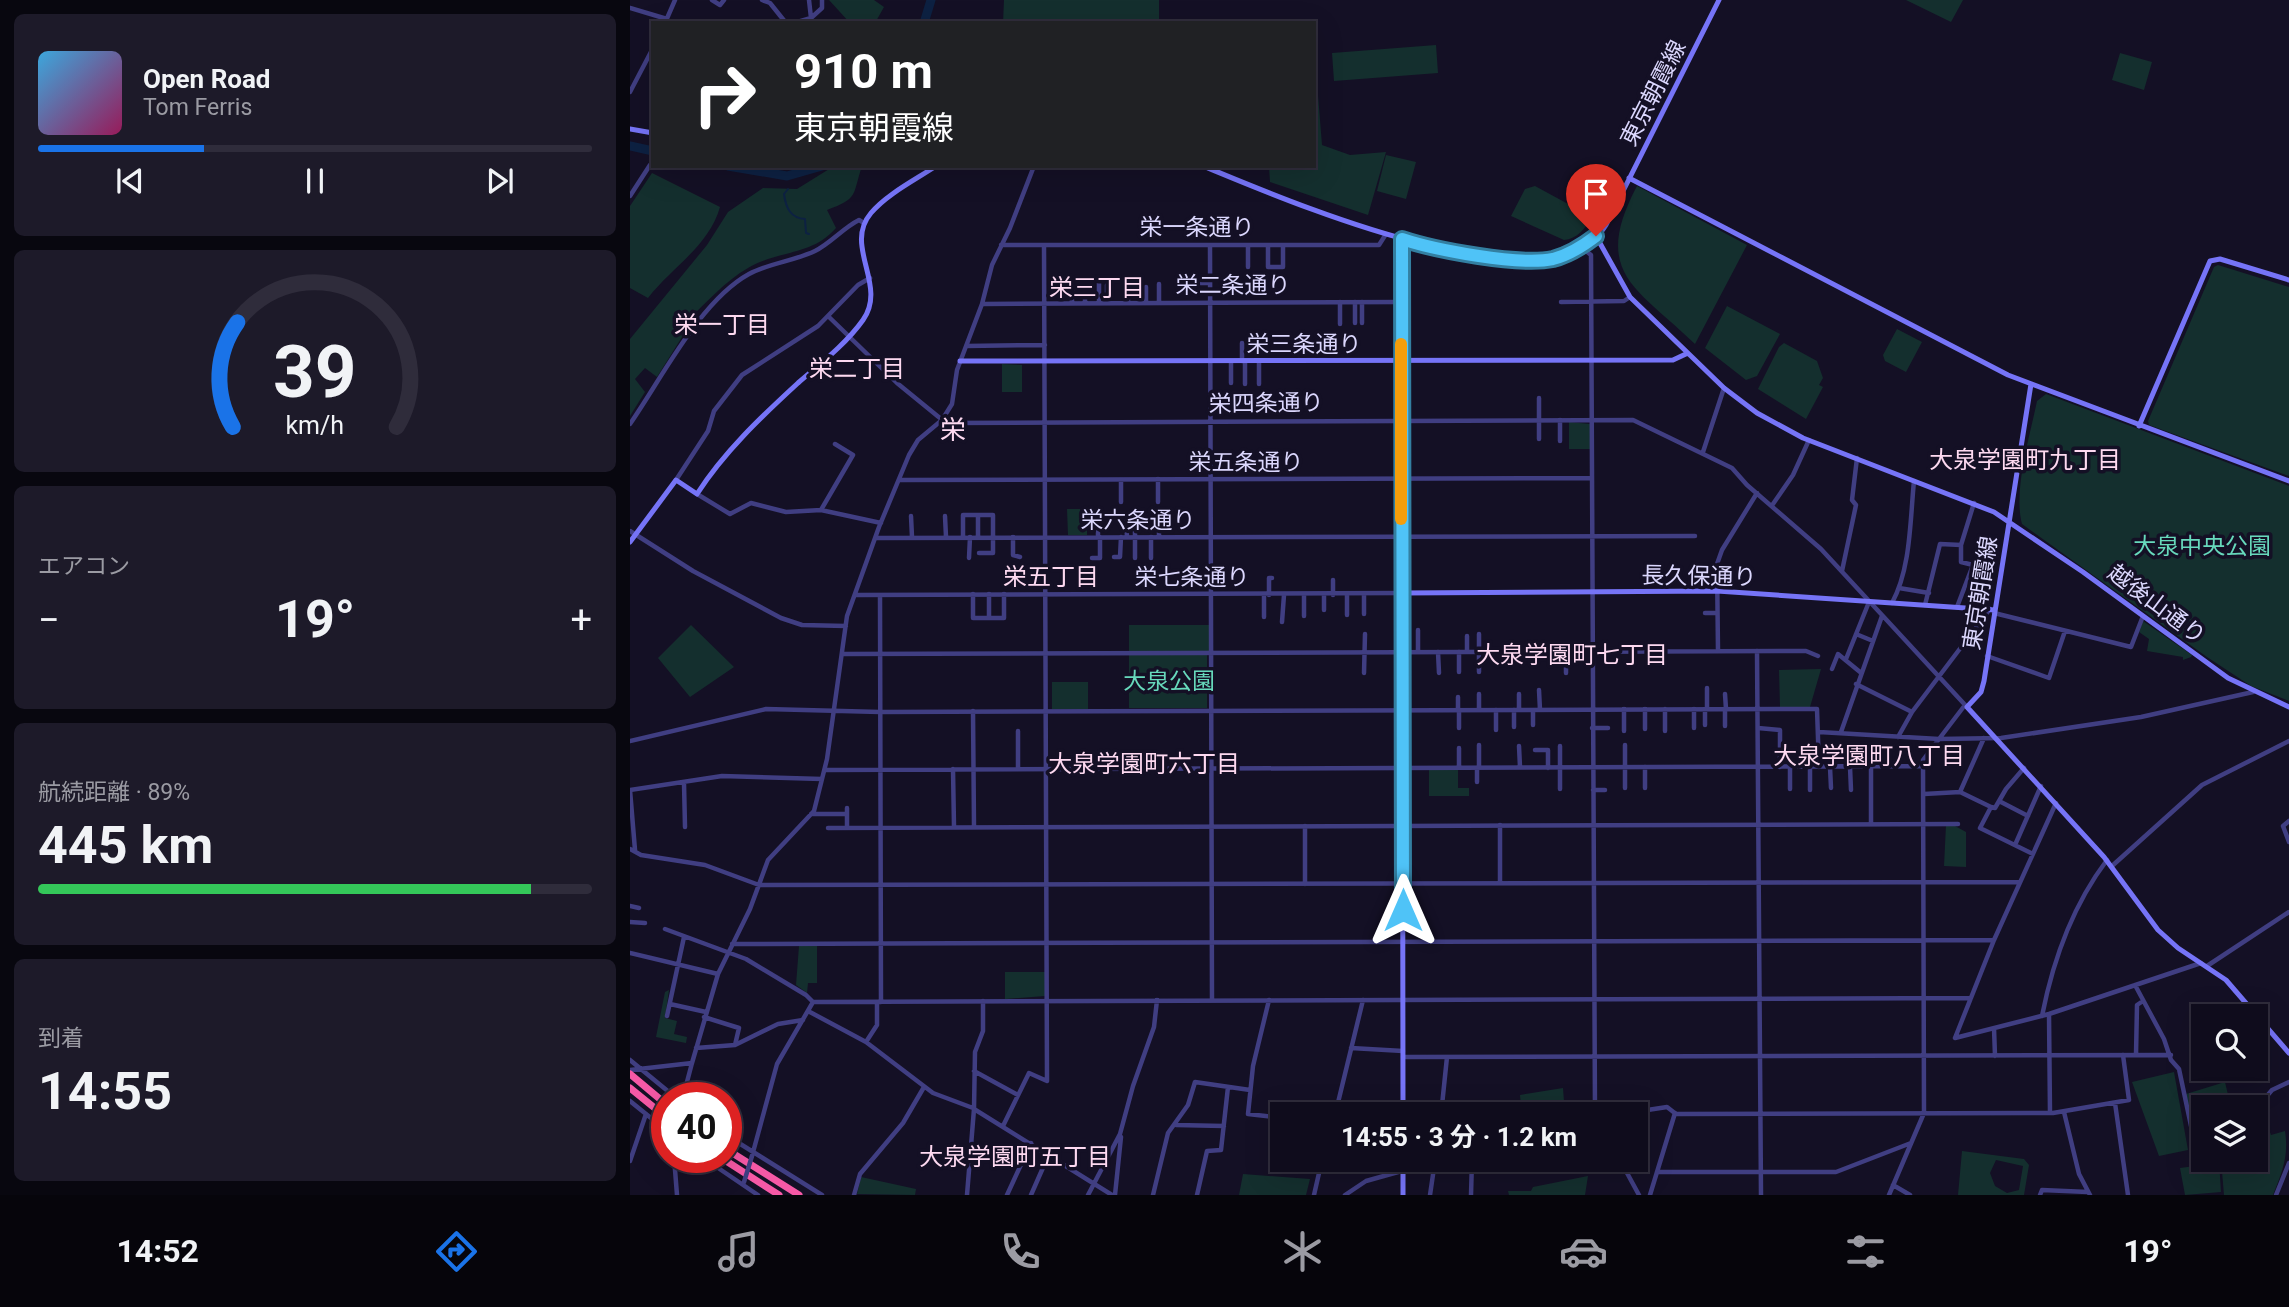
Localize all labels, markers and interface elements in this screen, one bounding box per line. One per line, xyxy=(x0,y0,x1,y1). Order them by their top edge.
street label: 東京朝霞線 xyxy=(1615,36,1692,151)
text: 910 m xyxy=(794,43,933,100)
icon: right xyxy=(679,49,770,140)
text: Open Road xyxy=(143,64,271,94)
text: Tom Ferris xyxy=(143,94,252,121)
text: 東京朝霞線 xyxy=(794,109,954,147)
icon: previous xyxy=(111,162,149,200)
icon: pause xyxy=(296,162,334,200)
icon: next xyxy=(481,162,519,200)
pin xyxy=(1566,164,1626,236)
icon: arrive xyxy=(1577,175,1615,213)
street label: 栄一条通り xyxy=(1140,214,1255,241)
street label: 栄二条通り xyxy=(1176,272,1291,299)
district label: 栄三丁目 xyxy=(1049,274,1145,302)
district label: 栄一丁目 xyxy=(674,311,770,339)
text: 39 xyxy=(273,330,357,416)
street label: 栄三条通り xyxy=(1247,331,1362,358)
district label: 栄二丁目 xyxy=(809,355,905,383)
street label: 栄四条通り xyxy=(1208,389,1324,418)
text: km/h xyxy=(286,411,344,440)
district label: 栄 xyxy=(940,415,966,445)
district label: 大泉学園町九丁目 xyxy=(1929,446,2121,474)
street label: 栄五条通り xyxy=(1189,449,1304,476)
street label: 栄六条通り xyxy=(1081,507,1196,534)
park label: 大泉中央公園 xyxy=(2133,533,2271,560)
street label: 東京朝霞線 xyxy=(1958,534,2003,652)
text: エアコン xyxy=(38,553,130,580)
street label: 越後山通り xyxy=(2103,559,2211,650)
street label: 長久保通り xyxy=(1641,562,1757,591)
district label: 栄五丁目 xyxy=(1003,563,1099,591)
street label: 栄七条通り xyxy=(1135,564,1250,591)
text: 19° xyxy=(275,589,355,650)
text: − xyxy=(38,598,60,642)
text: + xyxy=(570,598,592,642)
district label: 大泉学園町七丁目 xyxy=(1476,641,1668,669)
park label: 大泉公園 xyxy=(1123,668,1215,695)
district label: 大泉学園町八丁目 xyxy=(1773,742,1965,770)
district label: 大泉学園町六丁目 xyxy=(1048,750,1240,778)
text: 航続距離 · 89% xyxy=(38,779,190,806)
text: 445 km xyxy=(38,815,213,876)
position arrow xyxy=(1366,873,1440,947)
map controls xyxy=(2191,1004,2268,1172)
button: search xyxy=(2191,1004,2268,1081)
text: 到着 xyxy=(38,1025,84,1052)
text: 14:55 xyxy=(38,1061,172,1122)
speed limit sign: 40 xyxy=(651,1082,742,1173)
button: layers xyxy=(2191,1095,2268,1172)
text: 14:55 · 3 分 · 1.2 km xyxy=(1341,1122,1577,1152)
district label: 大泉学園町五丁目 xyxy=(919,1143,1111,1171)
icon: directions xyxy=(432,1227,481,1276)
icon: music xyxy=(714,1227,763,1276)
icon: phone xyxy=(996,1227,1045,1276)
icon: climate xyxy=(1278,1227,1327,1276)
icon: car xyxy=(1559,1227,1608,1276)
icon: filters xyxy=(1841,1227,1890,1276)
text: 14:52 xyxy=(116,1232,199,1270)
text: 19° xyxy=(2123,1232,2172,1270)

